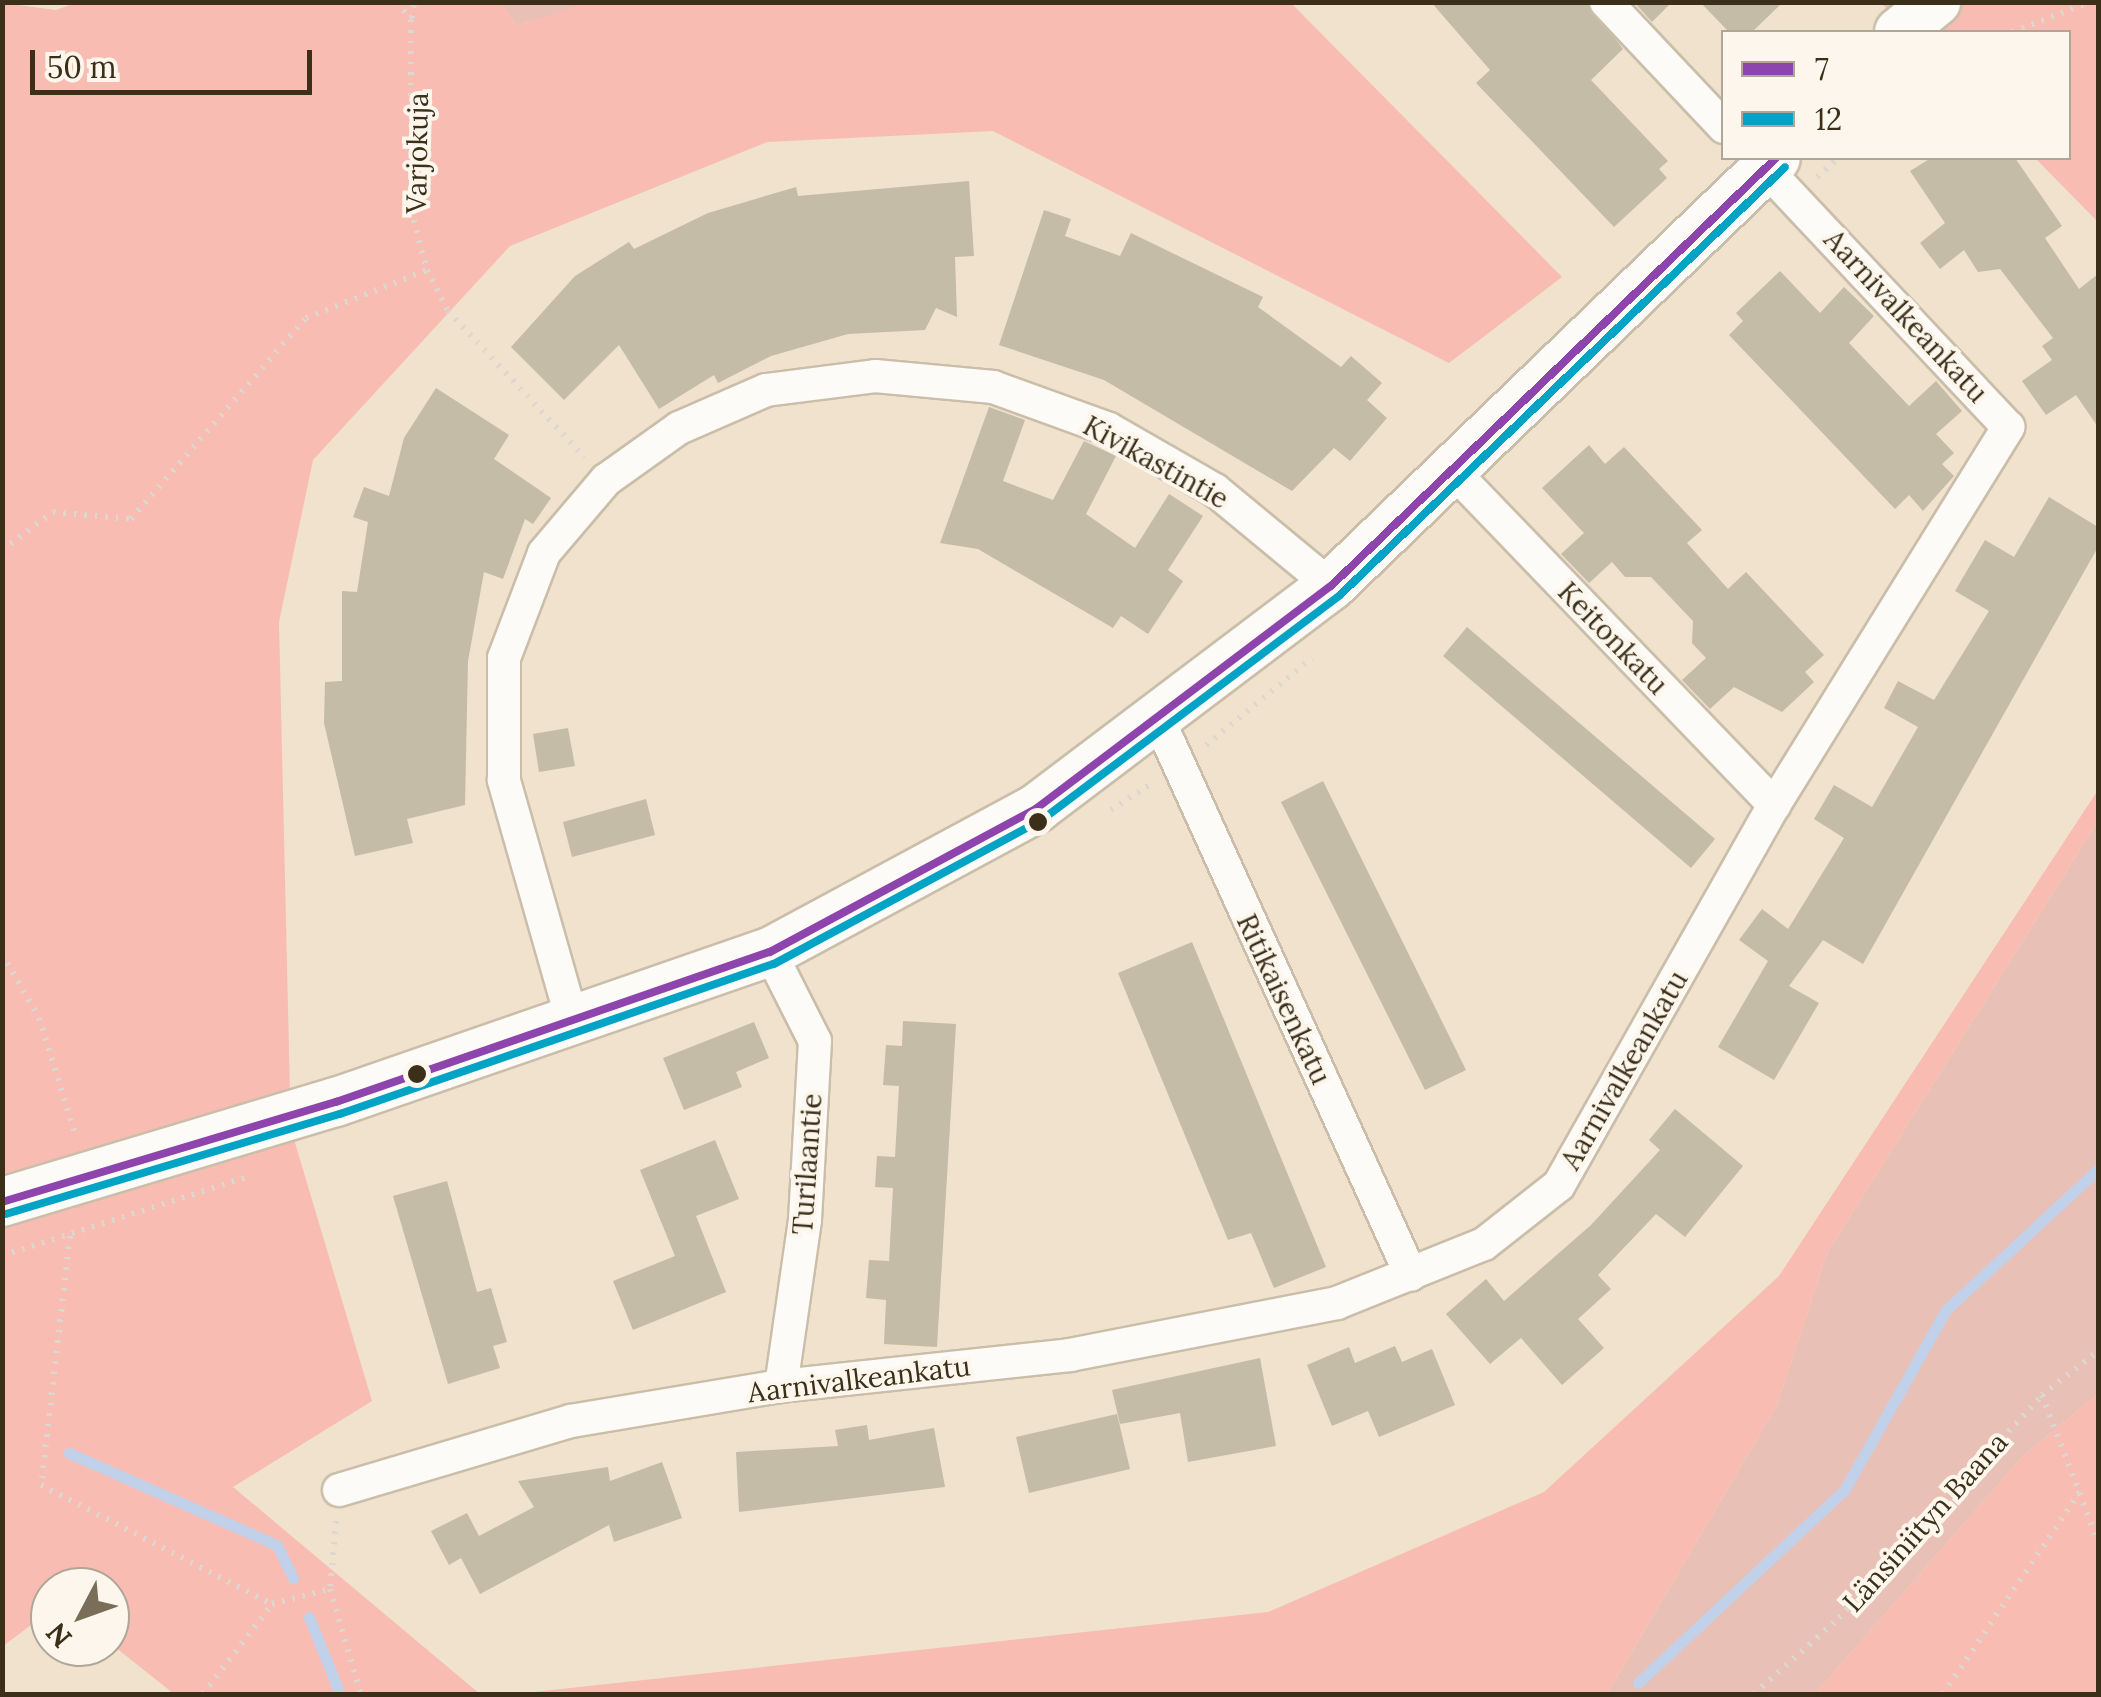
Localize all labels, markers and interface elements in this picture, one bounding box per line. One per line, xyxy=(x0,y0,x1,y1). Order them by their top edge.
scale bar xyxy=(35,30,318,92)
legend xyxy=(1721,30,2071,160)
text: 50 m xyxy=(47,48,117,86)
text: 7 xyxy=(1815,50,1829,88)
street label: Varjokuja xyxy=(399,92,435,214)
text: 12 xyxy=(1815,100,1842,138)
street label: Aarnivalkeankatu xyxy=(1817,223,1995,409)
street label: Kivikastintie xyxy=(1078,408,1234,516)
street label: Keitonkatu xyxy=(1551,575,1675,701)
unlabelled marker xyxy=(1028,812,1048,832)
street label: Ritikaisenkatu xyxy=(1230,909,1338,1089)
street label: Aarnivalkeankatu xyxy=(1553,965,1695,1175)
unlabelled marker xyxy=(407,1064,427,1084)
street label: Turilaantie xyxy=(785,1092,829,1236)
street label: Aarnivalkeankatu xyxy=(746,1349,972,1409)
street label: Länsiniityn Baana xyxy=(1836,1425,2014,1619)
north arrow xyxy=(30,1567,130,1667)
text: N xyxy=(38,1615,80,1655)

